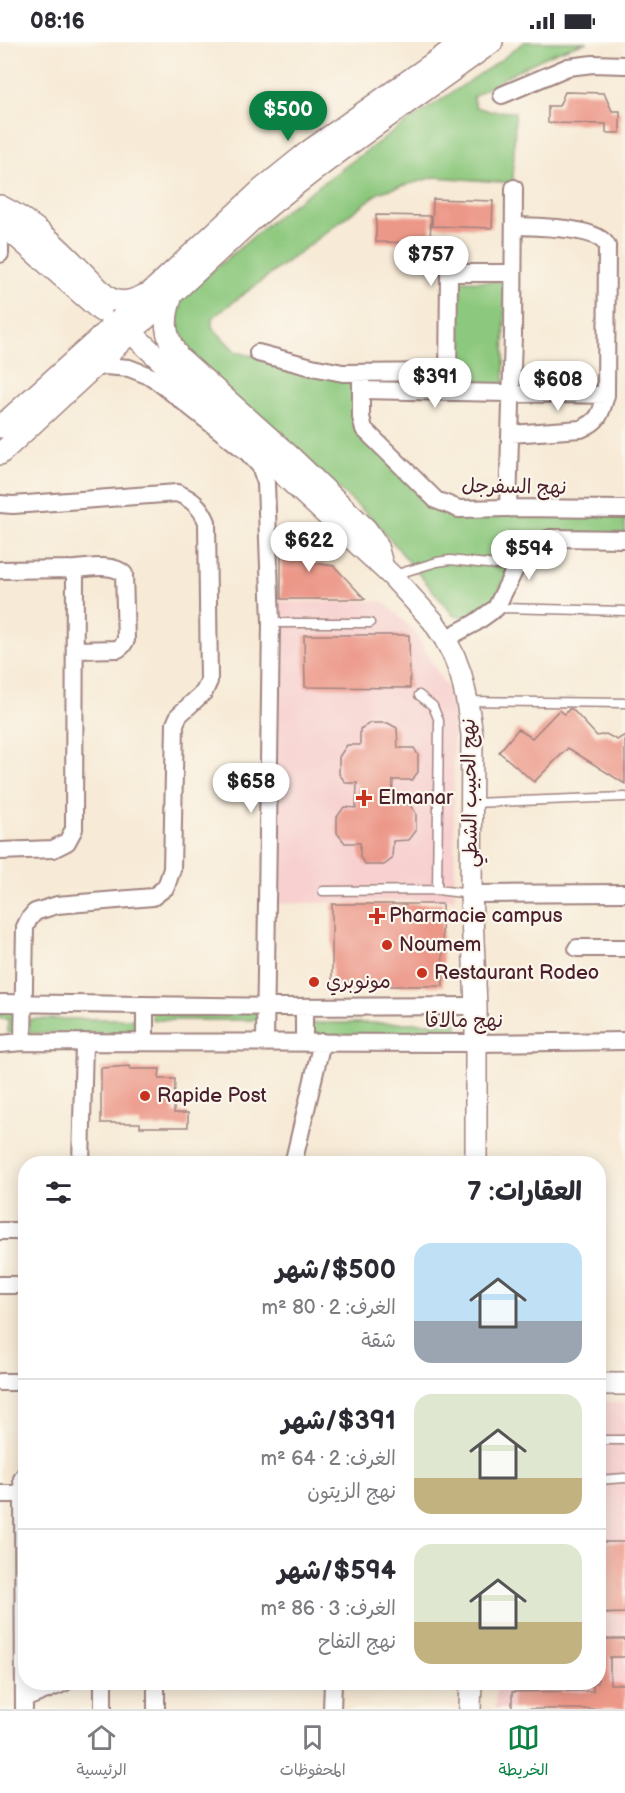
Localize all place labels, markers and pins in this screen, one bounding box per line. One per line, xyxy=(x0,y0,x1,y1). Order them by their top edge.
pin: $500 xyxy=(252,91,324,142)
pin: $757 xyxy=(395,236,467,287)
pin: $391 xyxy=(399,358,471,409)
pin: $608 xyxy=(522,361,594,412)
pin: $622 xyxy=(273,522,345,573)
pin: $594 xyxy=(493,530,565,581)
pin: $658 xyxy=(215,763,287,814)
place label: Elmanar xyxy=(378,786,454,810)
marker: Elmanar xyxy=(355,789,373,807)
place label: Pharmacie campus xyxy=(389,904,563,928)
marker: Pharmacie campus xyxy=(370,909,384,923)
place label: Noumem xyxy=(399,933,481,957)
marker: Noumem xyxy=(380,938,394,952)
place label: Restaurant Rodeo xyxy=(434,961,599,985)
marker: Restaurant Rodeo xyxy=(415,966,429,980)
place label: مونوبري xyxy=(326,970,391,996)
marker: مونوبري xyxy=(307,975,321,989)
place label: Rapide Post xyxy=(157,1084,267,1108)
marker: Rapide Post xyxy=(138,1089,152,1103)

